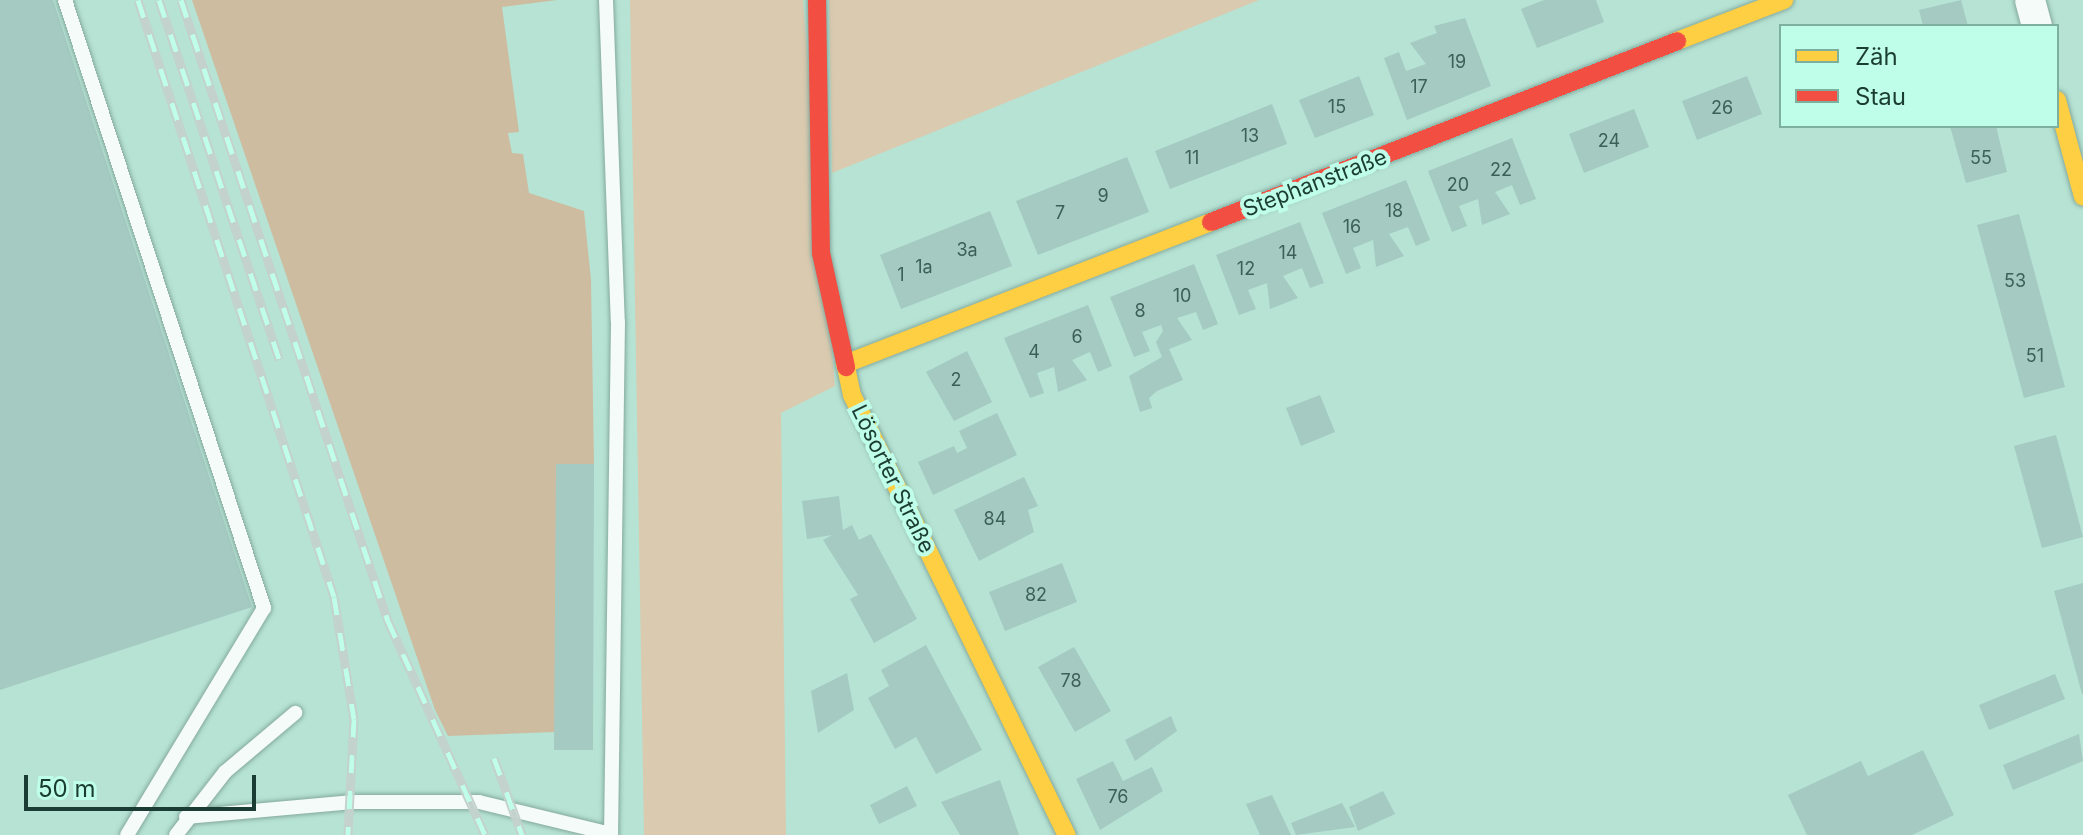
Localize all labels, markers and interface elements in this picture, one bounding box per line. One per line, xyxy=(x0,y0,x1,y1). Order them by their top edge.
legend xyxy=(1779,24,2059,128)
text: Zäh xyxy=(1855,42,1898,71)
house number: 19 xyxy=(1448,51,1466,73)
house number: 17 xyxy=(1410,76,1428,98)
text: Stau xyxy=(1855,82,1906,111)
house number: 15 xyxy=(1328,96,1346,118)
house number: 26 xyxy=(1711,97,1733,119)
house number: 13 xyxy=(1241,125,1259,147)
house number: 24 xyxy=(1598,130,1620,152)
street label: Stephanstraße xyxy=(1240,144,1390,222)
house number: 11 xyxy=(1185,147,1199,169)
house number: 55 xyxy=(1970,147,1992,169)
house number: 22 xyxy=(1490,159,1512,181)
house number: 20 xyxy=(1447,174,1469,196)
house number: 9 xyxy=(1097,185,1109,207)
house number: 18 xyxy=(1385,200,1403,222)
house number: 7 xyxy=(1055,202,1065,224)
house number: 16 xyxy=(1343,216,1361,238)
house number: 3a xyxy=(956,239,978,261)
house number: 14 xyxy=(1279,242,1297,264)
house number: 1a xyxy=(915,256,933,278)
house number: 12 xyxy=(1237,258,1255,280)
house number: 1 xyxy=(897,264,905,286)
house number: 53 xyxy=(2004,270,2026,292)
house number: 10 xyxy=(1173,285,1191,307)
house number: 8 xyxy=(1134,300,1146,322)
house number: 6 xyxy=(1071,326,1083,348)
house number: 4 xyxy=(1028,341,1040,363)
house number: 51 xyxy=(2026,345,2044,367)
house number: 2 xyxy=(951,369,961,391)
street label: Lösorter Straße xyxy=(846,401,940,557)
house number: 84 xyxy=(984,508,1006,530)
house number: 82 xyxy=(1025,584,1047,606)
house number: 78 xyxy=(1060,670,1082,692)
scale bar xyxy=(28,759,260,809)
text: 50 m xyxy=(38,774,96,803)
house number: 76 xyxy=(1107,786,1129,808)

